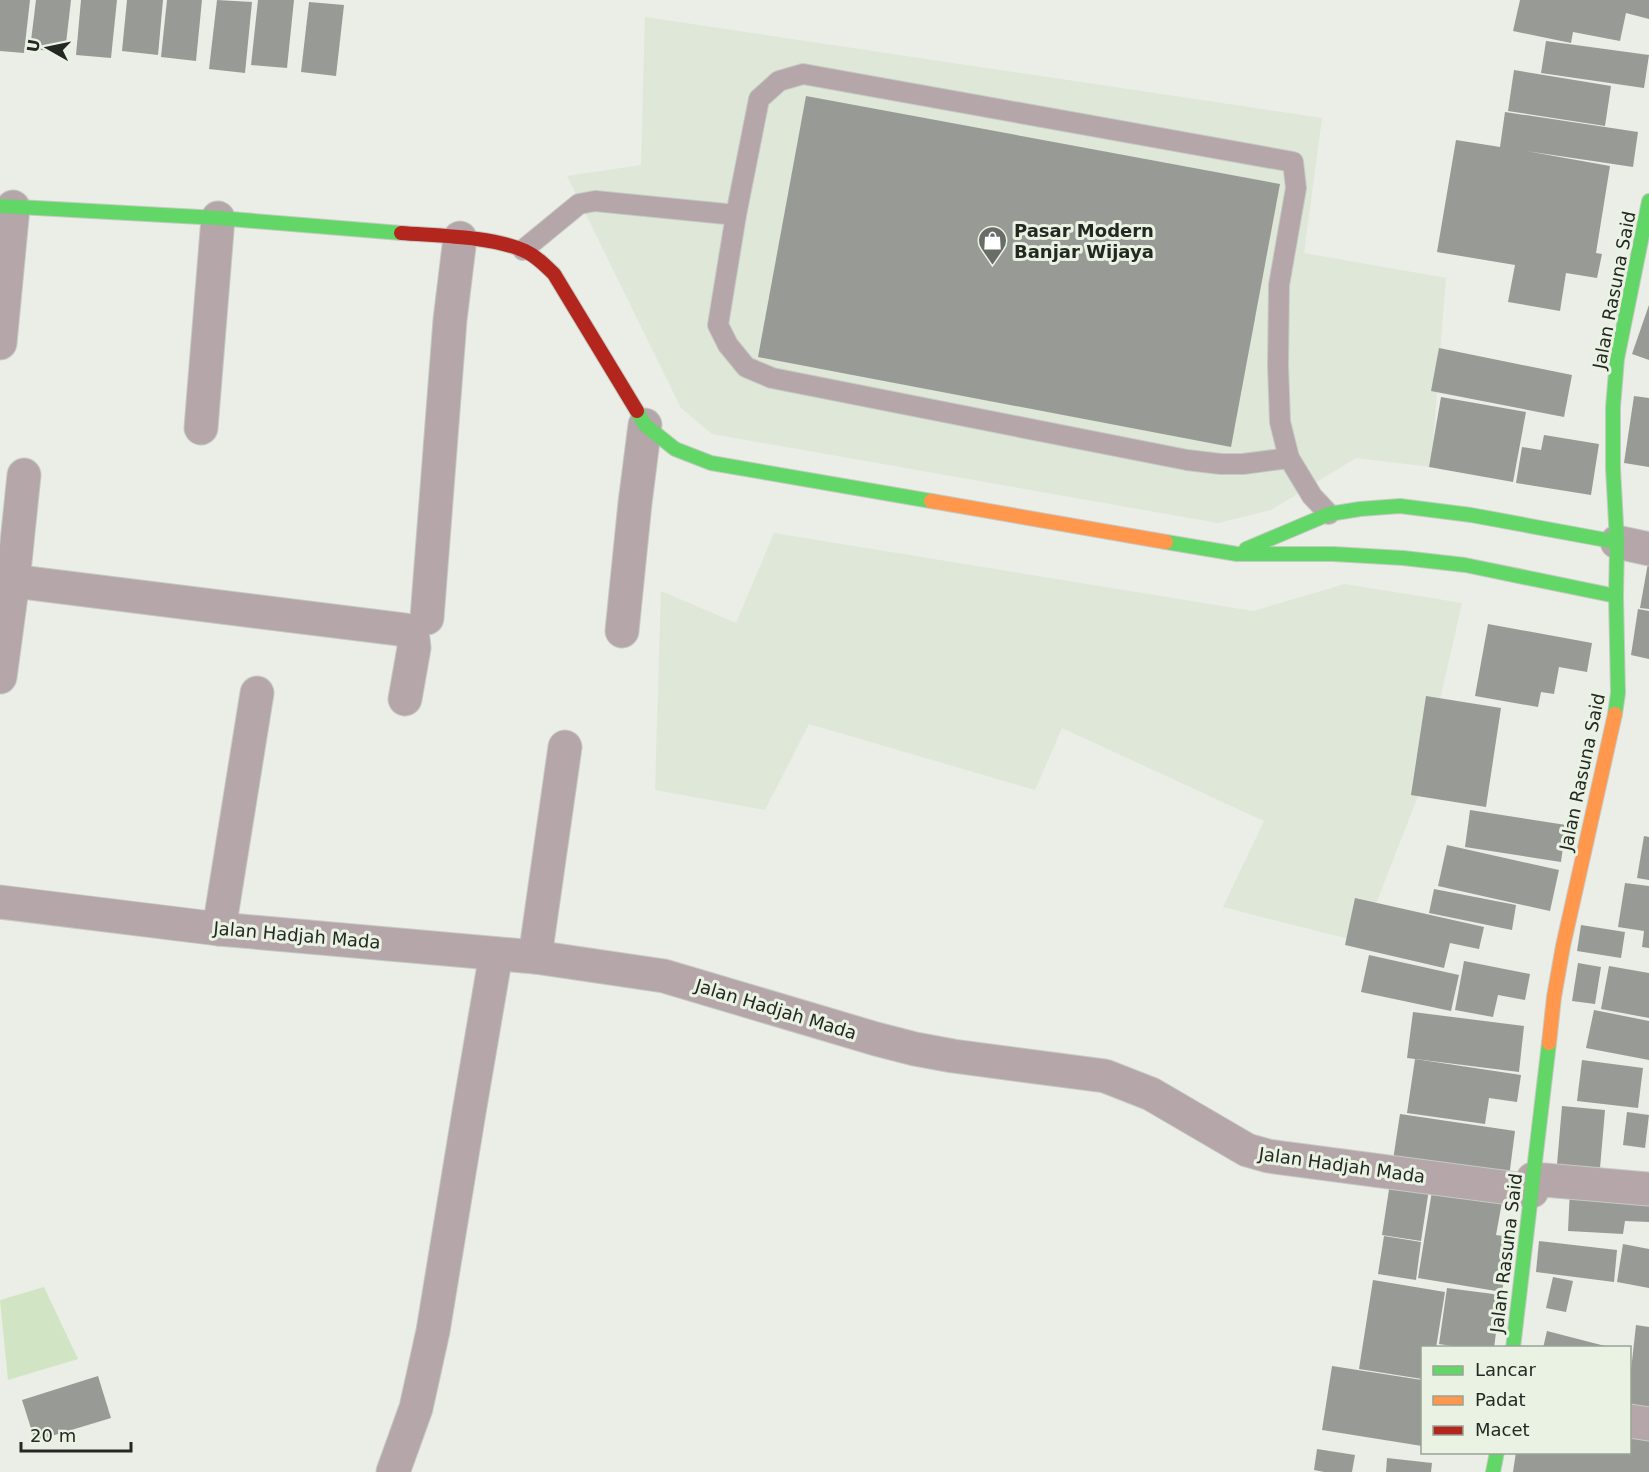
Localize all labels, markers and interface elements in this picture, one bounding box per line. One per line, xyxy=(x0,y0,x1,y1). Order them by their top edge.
north arrow xyxy=(18,18,78,78)
text: U xyxy=(23,38,44,54)
street label: Jalan Rasuna Said xyxy=(1588,209,1640,372)
place label: Pasar Modern Banjar Wijaya xyxy=(1014,220,1154,262)
shop icon: Pasar Modern Banjar Wijaya xyxy=(977,224,1009,266)
street label: Jalan Rasuna Said xyxy=(1555,691,1609,854)
street label: Jalan Hadjah Mada xyxy=(212,917,381,953)
street label: Jalan Hadjah Mada xyxy=(692,974,859,1044)
street label: Jalan Hadjah Mada xyxy=(1257,1143,1426,1187)
street label: Jalan Rasuna Said xyxy=(1486,1172,1526,1335)
legend xyxy=(1421,1346,1631,1454)
text: Lancar xyxy=(1475,1359,1536,1380)
text: Padat xyxy=(1475,1389,1526,1410)
scale bar xyxy=(21,1415,130,1453)
text: Macet xyxy=(1475,1419,1530,1440)
text: 20 m xyxy=(30,1425,76,1446)

